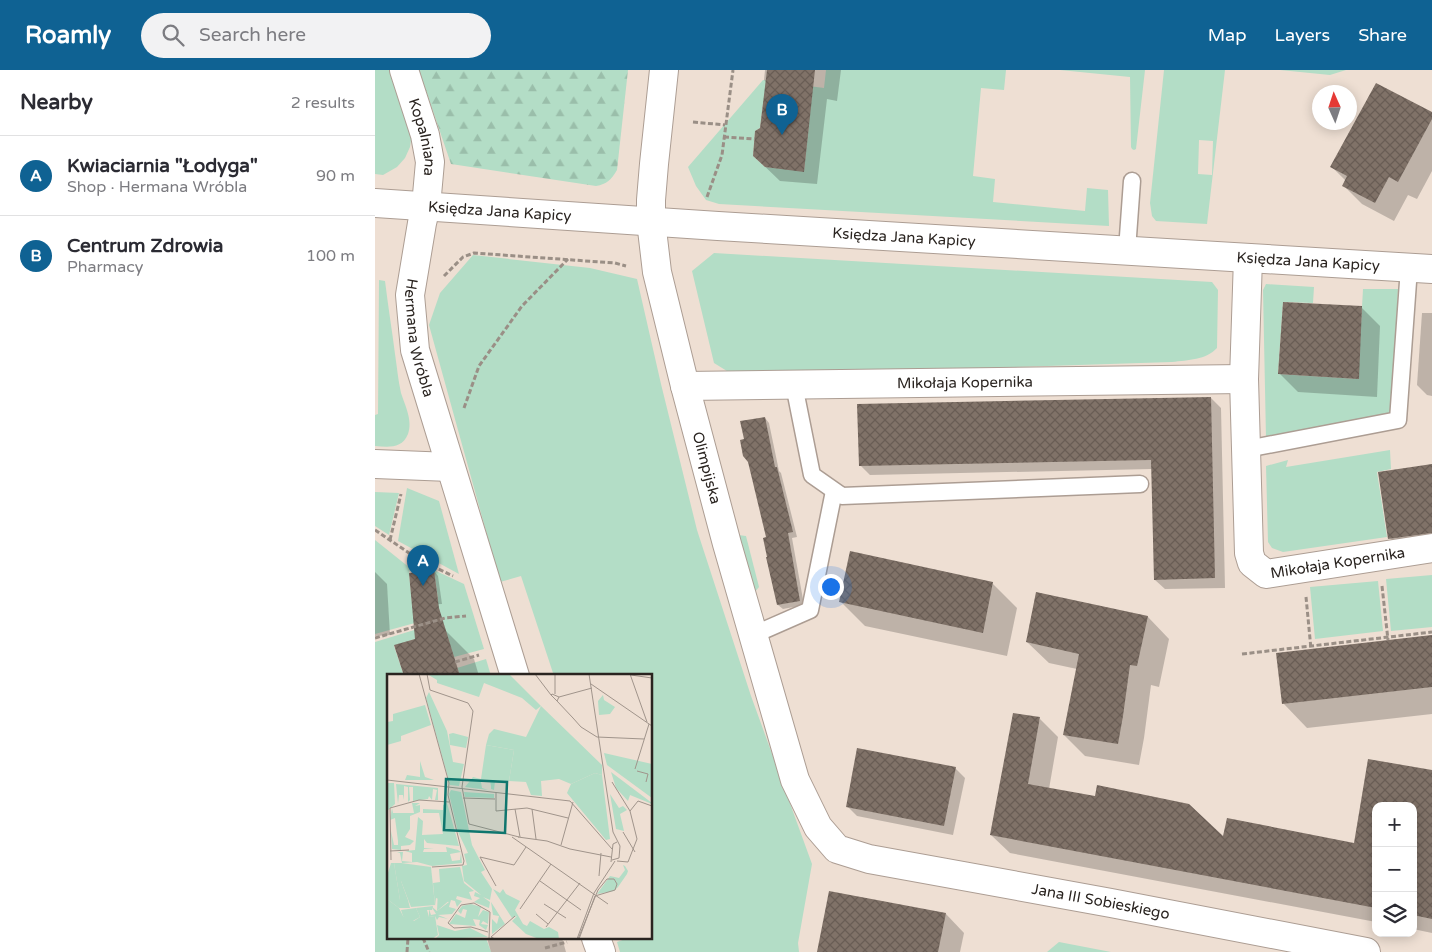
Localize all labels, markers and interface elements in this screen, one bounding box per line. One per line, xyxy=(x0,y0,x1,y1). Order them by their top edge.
search box xyxy=(141,13,491,58)
text: Roamly xyxy=(25,21,111,50)
icon: search xyxy=(159,21,187,49)
text: Search here xyxy=(199,24,306,46)
text: Map xyxy=(1208,24,1247,46)
text: Layers xyxy=(1275,24,1330,46)
text: Share xyxy=(1358,24,1407,46)
north arrow xyxy=(1312,85,1357,130)
text: Nearby xyxy=(20,90,93,115)
text: 2 results xyxy=(291,93,355,113)
pin: B xyxy=(766,94,798,135)
street label: Kopalniana xyxy=(405,96,439,177)
text: Kwiaciarnia "Łodyga" xyxy=(67,155,258,177)
text: A xyxy=(30,166,42,186)
text: 90 m xyxy=(316,166,355,186)
text: Shop · Hermana Wróbla xyxy=(67,177,247,197)
street label: Księdza Jana Kapicy xyxy=(428,198,572,225)
street label: Księdza Jana Kapicy xyxy=(832,224,976,250)
text: Centrum Zdrowia xyxy=(67,235,223,257)
text: B xyxy=(30,246,42,266)
text: 100 m xyxy=(306,246,355,266)
street label: Księdza Jana Kapicy xyxy=(1236,248,1380,275)
text: Pharmacy xyxy=(67,257,143,277)
street label: Hermana Wróbla xyxy=(401,277,438,399)
street label: Mikołaja Kopernika xyxy=(897,373,1033,392)
street label: Olimpijska xyxy=(689,430,725,506)
street label: Mikołaja Kopernika xyxy=(1269,543,1406,582)
pin: A xyxy=(407,545,439,586)
your location xyxy=(818,574,844,600)
inset map xyxy=(387,674,653,940)
map controls xyxy=(1372,802,1417,937)
button: + xyxy=(1372,802,1417,847)
button: − xyxy=(1372,847,1417,892)
street label: Jana III Sobieskiego xyxy=(1030,880,1171,923)
button: layers xyxy=(1372,892,1417,937)

